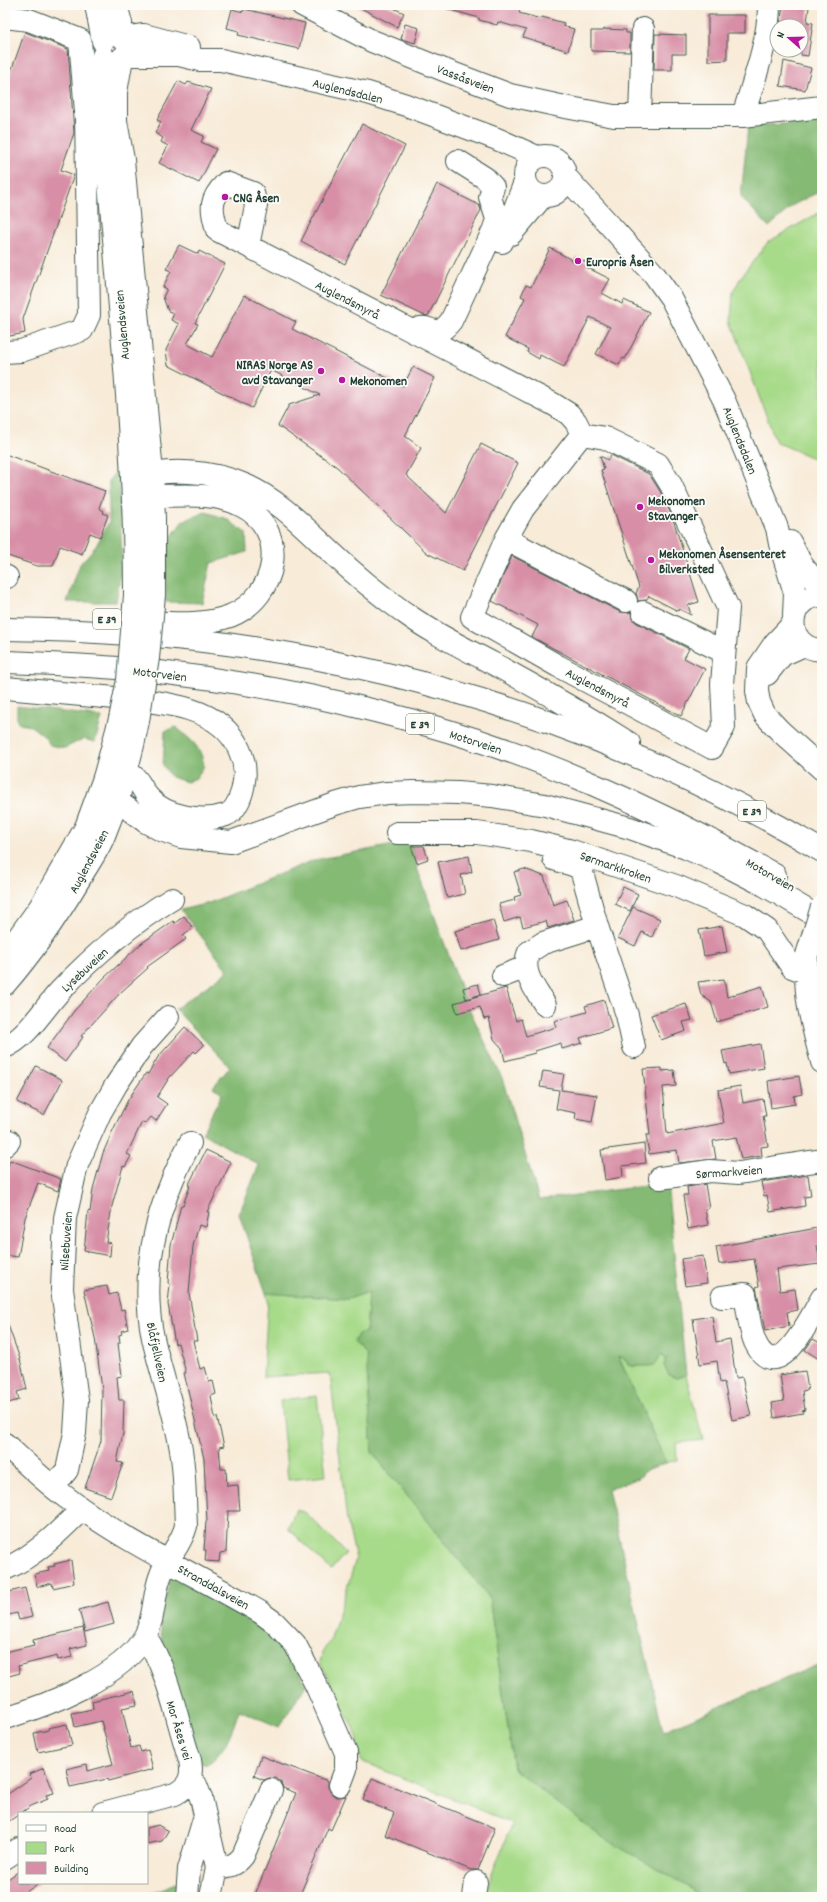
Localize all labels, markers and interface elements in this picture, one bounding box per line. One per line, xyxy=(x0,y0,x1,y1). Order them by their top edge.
north arrow xyxy=(769,18,809,58)
text: N xyxy=(773,29,790,41)
street label: Vassåsveien xyxy=(433,61,497,100)
street label: Auglendsdalen xyxy=(310,75,385,110)
place label: CNG Åsen xyxy=(233,190,279,209)
marker: CNG Åsen xyxy=(220,192,230,202)
place label: Europris Åsen xyxy=(586,254,654,273)
marker: Europris Åsen xyxy=(573,256,583,266)
street label: Auglendsmyrå xyxy=(311,277,383,326)
street label: Auglendsveien xyxy=(111,289,136,360)
place label: NIRAS Norge AS avd Stavanger xyxy=(236,357,314,391)
marker: NIRAS Norge AS avd Stavanger xyxy=(316,366,326,376)
place label: Mekonomen xyxy=(350,373,407,392)
marker: Mekonomen xyxy=(337,375,347,385)
street label: Auglendsdalen xyxy=(716,404,761,478)
place label: Mekonomen Stavanger xyxy=(648,493,705,527)
marker: Mekonomen Stavanger xyxy=(635,502,645,512)
place label: Mekonomen Åsensenteret Bilverksted xyxy=(659,546,786,580)
marker: Mekonomen Åsensenteret Bilverksted xyxy=(646,555,656,565)
road number: E 39 xyxy=(93,609,121,629)
street label: Motorveien xyxy=(132,663,188,688)
street label: Auglendsmyrå xyxy=(561,664,633,714)
road number: E 39 xyxy=(406,714,434,734)
street label: Motorveien xyxy=(447,726,504,761)
road number: E 39 xyxy=(738,801,766,821)
street label: Auglendsveien xyxy=(65,827,115,898)
street label: Sørmarkkroken xyxy=(577,847,654,889)
street label: Motorveien xyxy=(742,854,798,898)
street label: Lysebuveien xyxy=(58,944,113,998)
street label: Sørmarkveien xyxy=(695,1162,763,1185)
street label: Nilsebuveien xyxy=(56,1211,79,1272)
street label: Blåfjellveien xyxy=(140,1321,171,1384)
street label: Stranddalsveien xyxy=(173,1561,252,1616)
street label: Mor Åses vei xyxy=(160,1699,196,1763)
legend xyxy=(18,1812,148,1884)
text: Road xyxy=(54,1821,76,1838)
text: Park xyxy=(54,1841,75,1858)
text: Building xyxy=(54,1861,89,1878)

